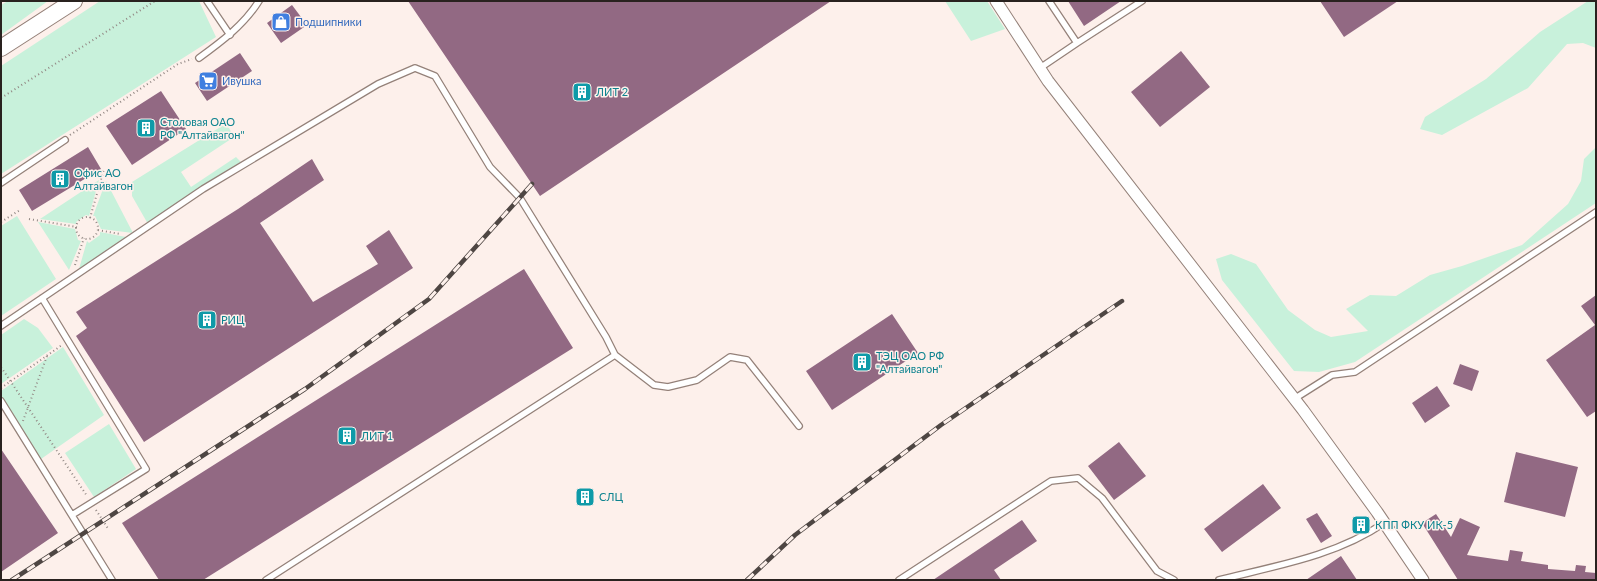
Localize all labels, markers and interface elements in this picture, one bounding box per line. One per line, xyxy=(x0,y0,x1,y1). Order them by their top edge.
shop icon: Подшипники xyxy=(270,11,292,33)
place label: Подшипники xyxy=(295,15,362,28)
supermarket icon: Ивушка xyxy=(197,70,219,92)
place label: Ивушка xyxy=(222,74,262,87)
building icon: ЛИТ 2 xyxy=(571,81,593,103)
place label: ЛИТ 2 xyxy=(595,85,628,98)
place label: Столовая ОАО РФ "Алтайвагон" xyxy=(160,115,244,141)
building icon: Столовая ОАО РФ "Алтайвагон" xyxy=(135,117,157,139)
place label: Офис АО Алтайвагон xyxy=(74,166,133,192)
building icon: Офис АО Алтайвагон xyxy=(49,168,71,190)
building icon: РИЦ xyxy=(196,309,218,331)
place label: РИЦ xyxy=(221,313,245,326)
place label: ТЭЦ ОАО РФ "Алтайвагон" xyxy=(876,349,944,375)
building icon: ТЭЦ ОАО РФ "Алтайвагон" xyxy=(851,351,873,373)
building icon: ЛИТ 1 xyxy=(336,425,358,447)
place label: ЛИТ 1 xyxy=(360,429,393,442)
building icon: СЛЦ xyxy=(574,486,596,508)
place label: СЛЦ xyxy=(599,490,623,503)
building icon: КПП ФКУ ИК-5 xyxy=(1350,514,1372,536)
place label: КПП ФКУ ИК-5 xyxy=(1375,518,1453,531)

